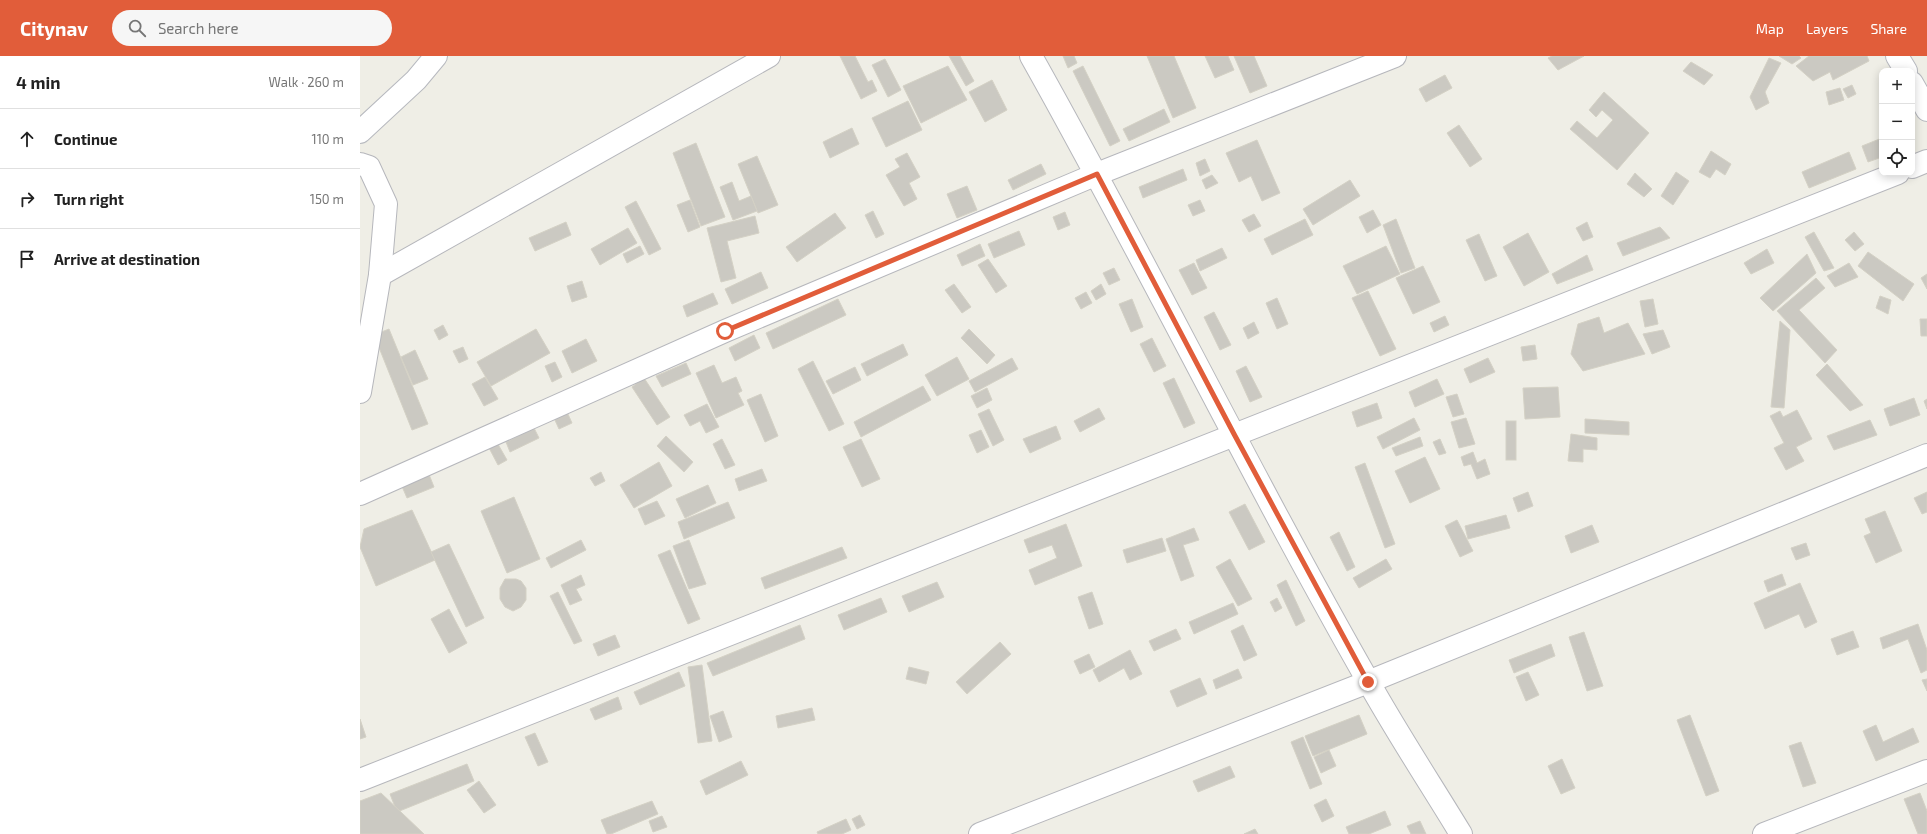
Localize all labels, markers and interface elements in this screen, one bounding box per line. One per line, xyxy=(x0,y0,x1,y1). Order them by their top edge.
search box xyxy=(112,10,392,46)
text: Citynav xyxy=(20,17,88,40)
icon: search xyxy=(126,17,148,39)
text: Search here xyxy=(158,19,238,37)
text: Map xyxy=(1756,20,1784,37)
text: Layers xyxy=(1806,20,1848,37)
text: Share xyxy=(1870,20,1907,37)
map controls xyxy=(1879,68,1915,176)
button: + xyxy=(1879,68,1915,104)
text: 4 min xyxy=(16,72,60,92)
text: Walk · 260 m xyxy=(269,74,344,90)
button: − xyxy=(1879,104,1915,140)
icon: ahead xyxy=(16,128,38,150)
text: Continue xyxy=(54,130,117,148)
text: 110 m xyxy=(312,131,344,147)
button: locate xyxy=(1879,140,1915,176)
icon: right xyxy=(16,188,38,210)
text: Turn right xyxy=(54,190,124,208)
text: 150 m xyxy=(310,191,344,207)
icon: arrive xyxy=(16,248,38,270)
text: Arrive at destination xyxy=(54,250,200,268)
route start xyxy=(716,322,734,340)
route end xyxy=(1359,673,1377,691)

